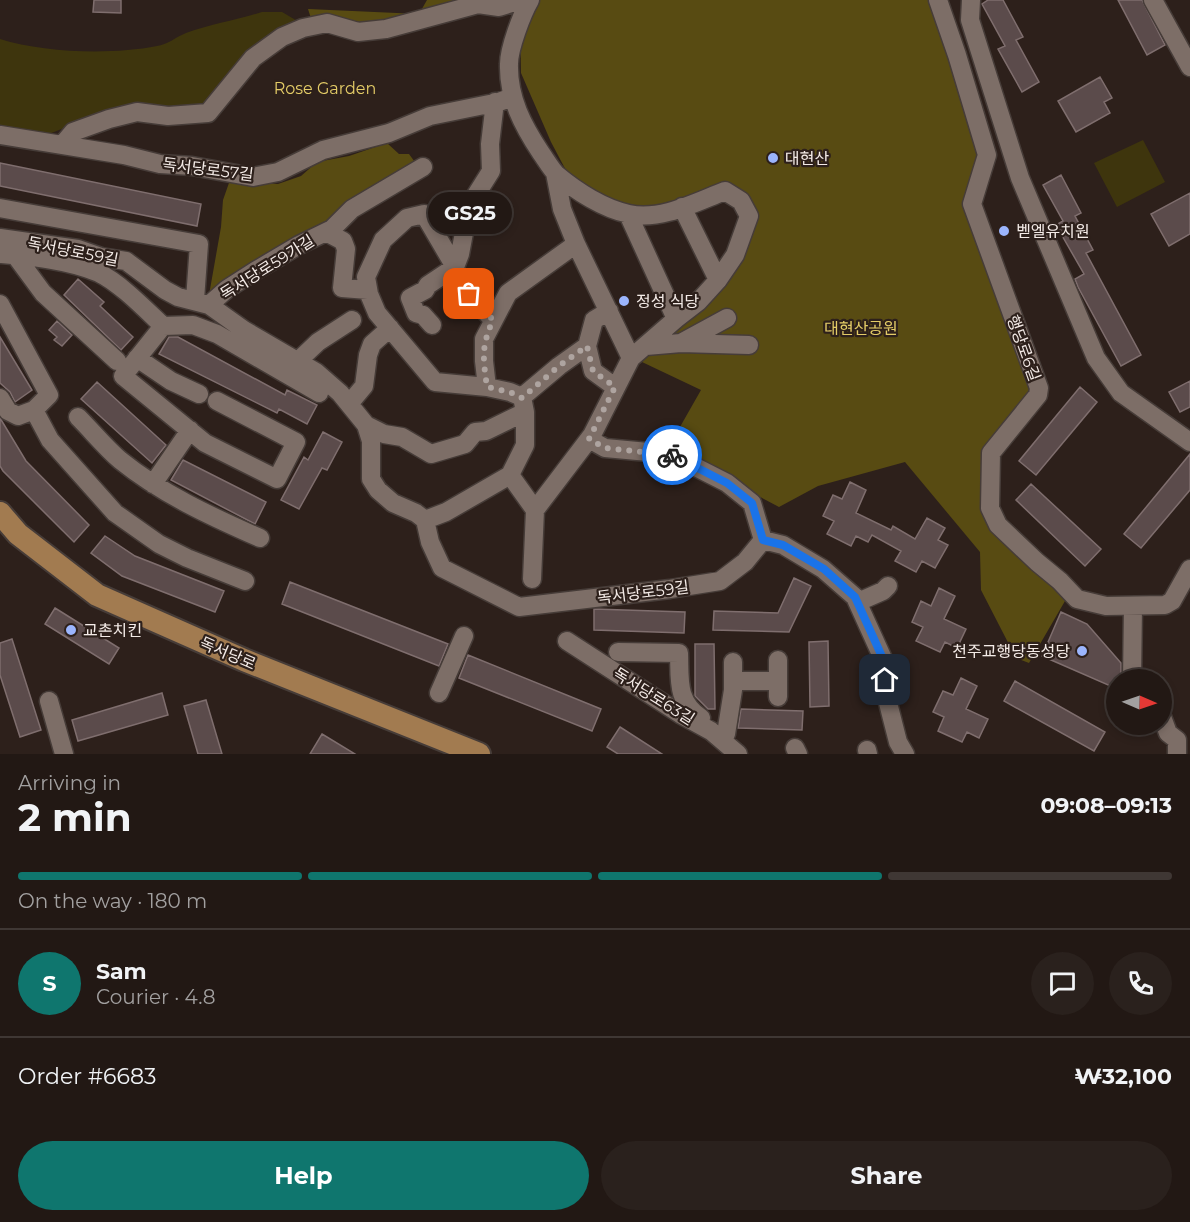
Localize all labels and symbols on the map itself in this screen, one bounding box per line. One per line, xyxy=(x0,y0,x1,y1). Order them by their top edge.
park label: Rose Garden xyxy=(274,79,376,98)
place label: 대현산 xyxy=(785,149,829,168)
marker: 대현산 xyxy=(766,151,780,165)
street label: 독서당로57길 xyxy=(161,154,255,185)
callout: GS25 xyxy=(427,192,511,234)
place label: 벧엘유치원 xyxy=(1016,222,1090,241)
marker: 벧엘유치원 xyxy=(997,224,1011,238)
street label: 독서당로59가길 xyxy=(217,231,318,304)
street label: 독서당로59길 xyxy=(26,233,120,270)
pin xyxy=(443,268,494,319)
place label: 정성 식당 xyxy=(636,292,699,311)
marker: 정성 식당 xyxy=(617,294,631,308)
street label: 행당로6길 xyxy=(1003,313,1044,384)
park label: 대현산공원 xyxy=(824,319,898,338)
courier xyxy=(642,425,702,485)
street label: 독서당로59길 xyxy=(596,577,690,608)
place label: 교촌치킨 xyxy=(83,621,142,640)
marker: 교촌치킨 xyxy=(64,623,78,637)
street label: 독서당로 xyxy=(197,633,259,674)
place label: 천주교행당동성당 xyxy=(952,642,1070,661)
marker: 천주교행당동성당 xyxy=(1075,644,1089,658)
pin xyxy=(859,654,910,705)
street label: 독서당로63길 xyxy=(610,664,698,729)
north arrow xyxy=(1106,669,1172,735)

